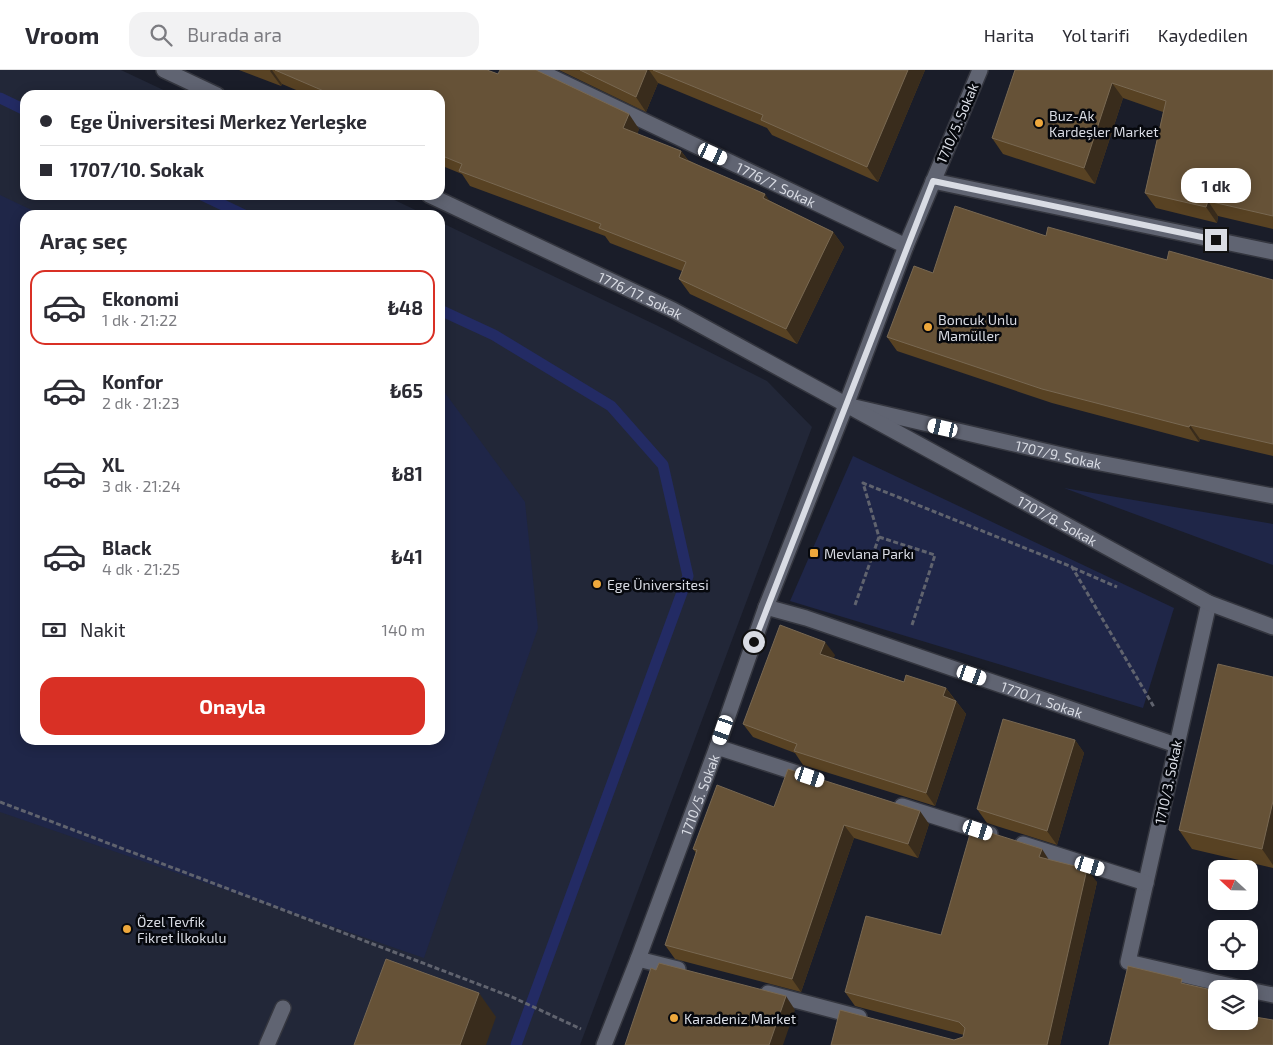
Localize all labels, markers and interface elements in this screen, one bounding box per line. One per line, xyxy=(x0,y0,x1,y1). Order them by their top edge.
search box xyxy=(129,12,479,57)
text: Vroom xyxy=(25,20,99,49)
icon: search xyxy=(147,21,175,49)
text: Burada ara xyxy=(187,23,282,46)
text: Harita xyxy=(984,24,1034,46)
text: Yol tarifi xyxy=(1062,24,1130,46)
text: Kaydedilen xyxy=(1158,24,1248,46)
street label: 1710/5. Sokak xyxy=(932,80,982,166)
place label: Buz-Ak Kardeşler Market xyxy=(1049,107,1159,141)
text: Ege Üniversitesi Merkez Yerleşke xyxy=(70,110,367,133)
marker: Buz-Ak Kardeşler Market xyxy=(1033,117,1045,129)
car xyxy=(696,141,729,167)
text: 1707/10. Sokak xyxy=(70,158,204,181)
street label: 1776/7. Sokak xyxy=(734,158,819,210)
callout: 1 dk xyxy=(1181,168,1251,202)
text: 1 dk xyxy=(1202,176,1230,195)
text: Araç seç xyxy=(40,227,127,253)
route end xyxy=(1205,229,1227,251)
street label: 1776/17. Sokak xyxy=(596,268,686,322)
icon: car xyxy=(42,285,87,330)
text: Ekonomi xyxy=(102,287,179,310)
text: ₺48 xyxy=(388,296,423,319)
text: 1 dk · 21:22 xyxy=(102,310,177,329)
place label: Boncuk Unlu Mamüller xyxy=(938,311,1017,344)
marker: Boncuk Unlu Mamüller xyxy=(922,321,934,333)
icon: car xyxy=(42,368,87,413)
text: Konfor xyxy=(102,370,163,393)
text: ₺65 xyxy=(390,379,423,402)
text: 2 dk · 21:23 xyxy=(102,393,180,412)
car xyxy=(926,417,959,439)
street label: 1707/9. Sokak xyxy=(1014,436,1103,472)
icon: car xyxy=(42,451,87,496)
text: XL xyxy=(102,453,124,476)
text: ₺81 xyxy=(392,462,423,485)
text: 3 dk · 21:24 xyxy=(102,476,181,495)
street label: 1707/8. Sokak xyxy=(1015,492,1100,549)
icon: car xyxy=(42,534,87,579)
text: Black xyxy=(102,536,152,559)
text: ₺41 xyxy=(391,545,423,568)
place label: Mevlana Parkı xyxy=(824,545,914,562)
marker: Mevlana Parkı xyxy=(808,547,820,559)
text: 4 dk · 21:25 xyxy=(102,559,180,578)
place label: Ege Üniversitesi xyxy=(607,576,709,593)
marker: Ege Üniversitesi xyxy=(591,578,603,590)
icon: cash xyxy=(40,616,68,644)
text: Nakit xyxy=(80,618,125,641)
text: 140 m xyxy=(382,620,425,639)
route start xyxy=(743,631,765,653)
car xyxy=(955,663,988,687)
button: Onayla xyxy=(40,677,425,735)
street label: 1770/1. Sokak xyxy=(999,677,1085,721)
car xyxy=(711,713,734,747)
street label: 1710/3. Sokak xyxy=(1151,738,1185,826)
street label: 1710/5. Sokak xyxy=(676,751,722,838)
car xyxy=(793,765,826,789)
car xyxy=(961,818,994,842)
car xyxy=(1073,854,1106,878)
north arrow xyxy=(1208,860,1258,910)
map controls xyxy=(1208,860,1258,1030)
place label: Özel Tevfik Fikret İlkokulu xyxy=(137,913,227,946)
button: locate xyxy=(1208,920,1258,970)
marker: Özel Tevfik Fikret İlkokulu xyxy=(121,923,133,935)
button: layers xyxy=(1208,980,1258,1030)
place label: Karadeniz Market xyxy=(684,1010,796,1027)
marker: Karadeniz Market xyxy=(668,1012,680,1024)

